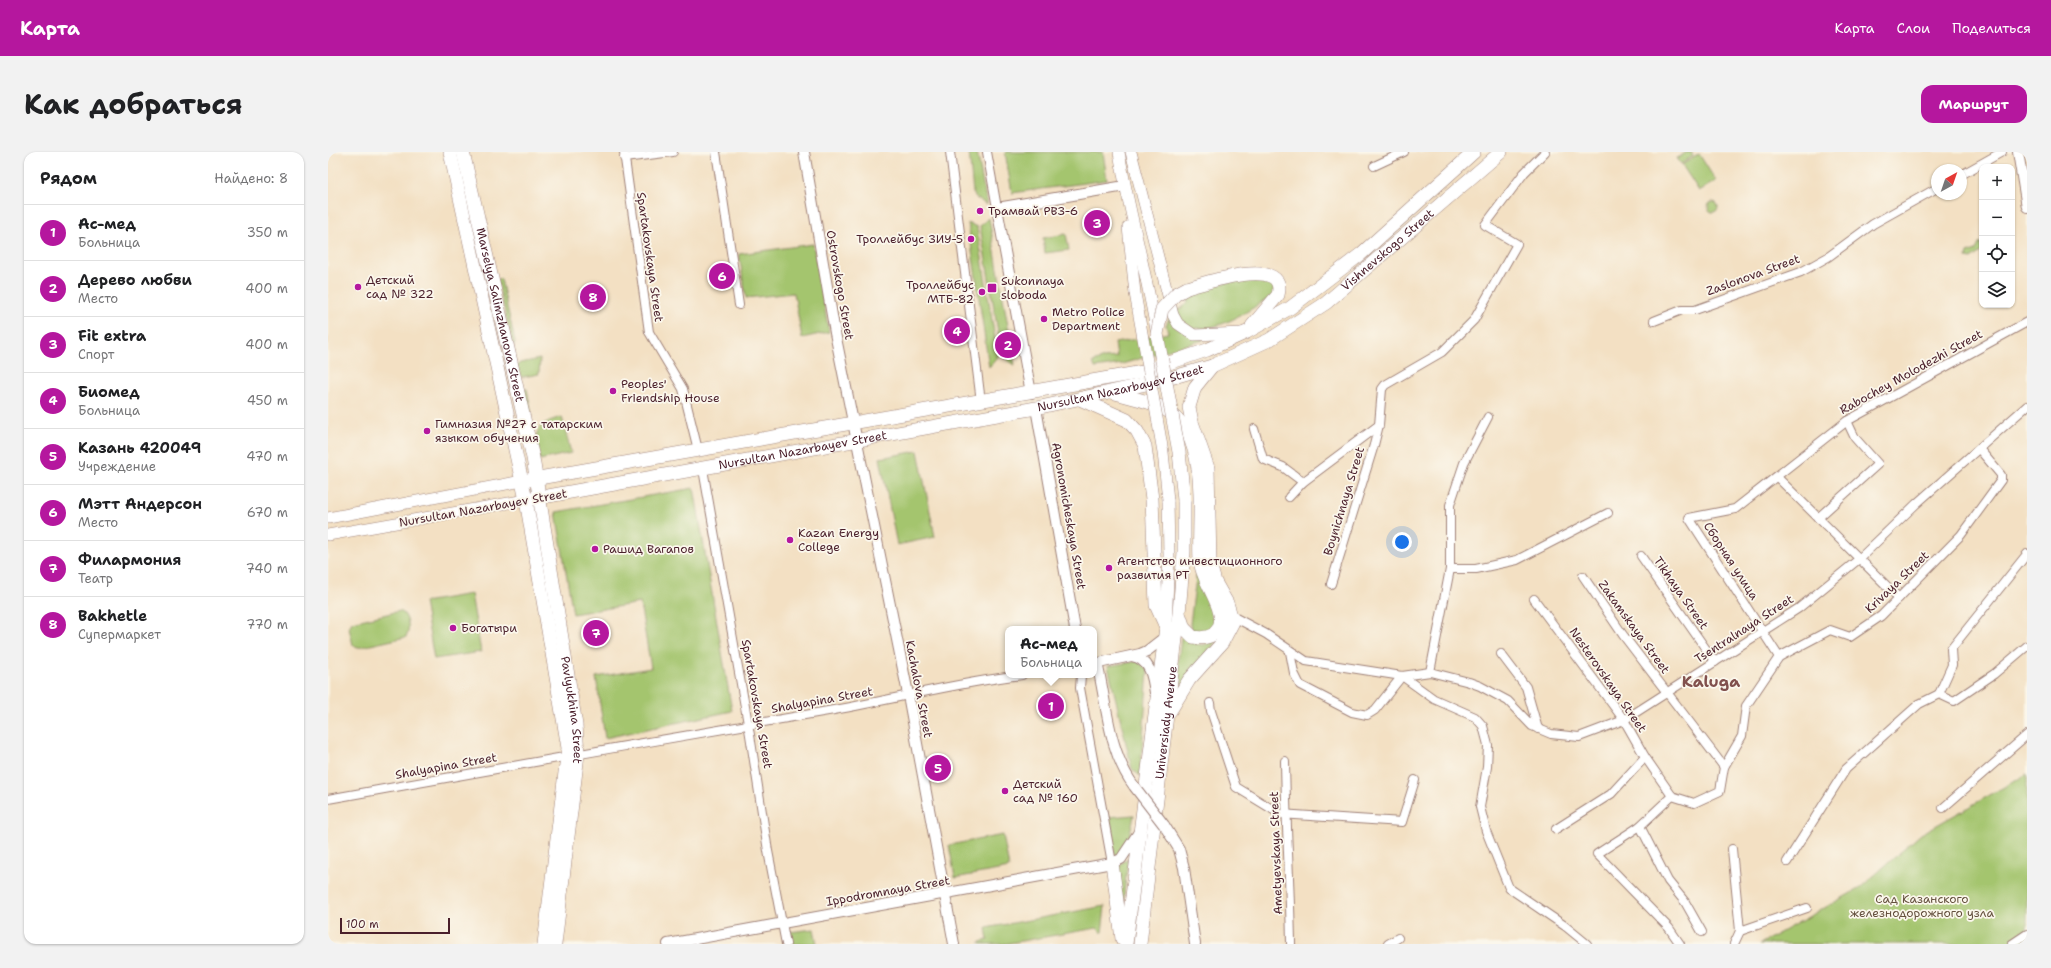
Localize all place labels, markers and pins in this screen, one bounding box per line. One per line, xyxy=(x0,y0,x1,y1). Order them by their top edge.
place label: Трамвай РВЗ-6 xyxy=(988,203,1078,219)
marker: Трамвай РВЗ-6 xyxy=(975,206,985,216)
pin: 3 xyxy=(1084,208,1110,238)
place label: Троллейбус ЗИУ-5 xyxy=(856,231,963,247)
marker: Троллейбус ЗИУ-5 xyxy=(966,234,976,244)
pin: 6 xyxy=(709,261,735,291)
place label: Детский сад № 322 xyxy=(366,272,434,302)
place label: Sukonnaya sloboda xyxy=(1001,273,1065,303)
place label: Троллейбус МТБ-82 xyxy=(906,277,974,307)
marker: Детский сад № 322 xyxy=(353,282,363,292)
pin: 8 xyxy=(580,282,606,312)
marker: Sukonnaya sloboda xyxy=(986,282,998,294)
marker: Троллейбус МТБ-82 xyxy=(977,287,987,297)
place label: Metro Police Department xyxy=(1052,304,1125,334)
marker: Metro Police Department xyxy=(1039,314,1049,324)
pin: 4 xyxy=(944,316,970,346)
pin: 2 xyxy=(995,330,1021,360)
place label: Peoples' Friendship House xyxy=(621,376,720,406)
marker: Peoples' Friendship House xyxy=(608,386,618,396)
place label: Гимназия №27 с татарским языком обучения xyxy=(435,416,603,446)
marker: Гимназия №27 с татарским языком обучения xyxy=(422,426,432,436)
place label: Kazan Energy College xyxy=(798,525,879,555)
marker: Kazan Energy College xyxy=(785,535,795,545)
place label: Рашид Вагапов xyxy=(603,541,694,557)
marker: Рашид Вагапов xyxy=(590,544,600,554)
place label: Агентство инвестиционного развития РТ xyxy=(1117,553,1283,583)
marker: Агентство инвестиционного развития РТ xyxy=(1104,563,1114,573)
pin: 7 xyxy=(583,618,609,648)
place label: Богатыри xyxy=(461,620,517,636)
marker: Богатыри xyxy=(448,623,458,633)
pin: 1 xyxy=(1038,691,1064,721)
pin: 5 xyxy=(925,753,951,783)
place label: Детский сад № 160 xyxy=(1013,776,1078,806)
marker: Детский сад № 160 xyxy=(1000,786,1010,796)

